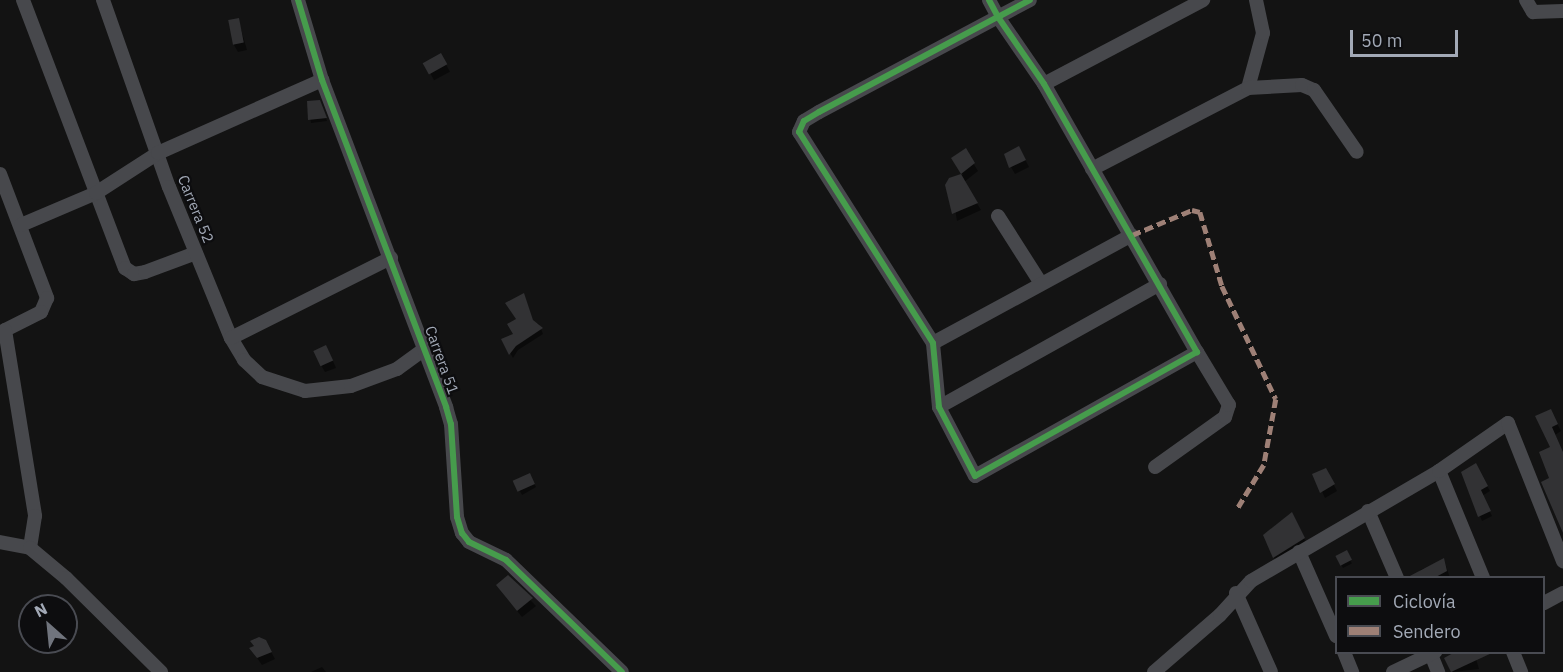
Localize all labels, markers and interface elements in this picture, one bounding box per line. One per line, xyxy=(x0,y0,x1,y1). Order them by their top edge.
scale bar xyxy=(1353,18,1461,56)
text: 50 m xyxy=(1361,29,1403,52)
street label: Carrera 52 xyxy=(174,172,218,246)
street label: Carrera 51 xyxy=(421,323,463,397)
legend xyxy=(1335,576,1545,654)
text: Ciclovía xyxy=(1393,590,1456,613)
north arrow xyxy=(18,594,78,654)
text: N xyxy=(31,598,50,621)
text: Sendero xyxy=(1393,620,1460,643)

